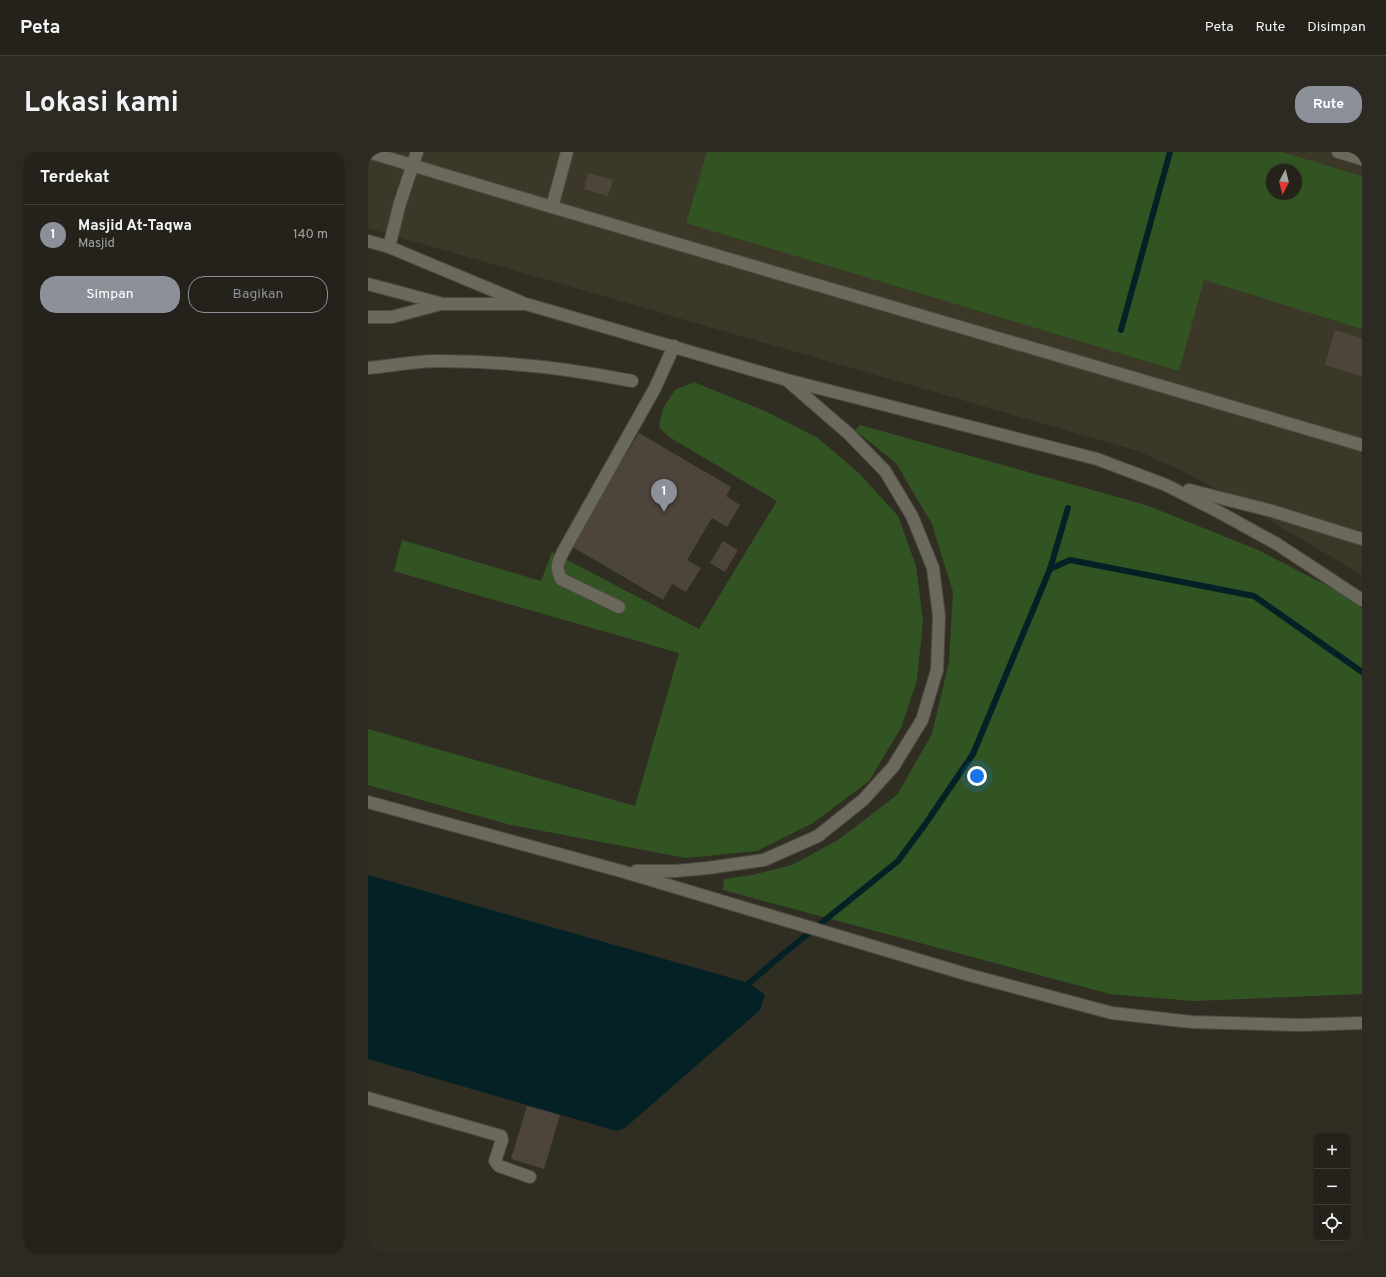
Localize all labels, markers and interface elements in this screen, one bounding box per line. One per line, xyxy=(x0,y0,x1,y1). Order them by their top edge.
text: Peta xyxy=(20,16,60,40)
text: Peta xyxy=(1205,19,1234,36)
text: Rute xyxy=(1256,19,1285,36)
text: Disimpan xyxy=(1307,19,1366,36)
text: Lokasi kami xyxy=(24,86,179,122)
button: Rute xyxy=(1295,86,1362,123)
north arrow xyxy=(1266,164,1302,200)
text: Terdekat xyxy=(40,167,109,189)
text: Masjid At-Taqwa xyxy=(78,217,192,236)
text: 1 xyxy=(50,227,56,243)
text: 140 m xyxy=(293,227,328,243)
text: Masjid xyxy=(78,236,115,252)
button: Simpan xyxy=(40,276,180,313)
button: Bagikan xyxy=(188,276,328,313)
pin: 1 xyxy=(651,479,677,512)
your location xyxy=(967,766,987,786)
map controls xyxy=(1314,1133,1350,1241)
button: + xyxy=(1314,1133,1350,1169)
button: − xyxy=(1314,1169,1350,1205)
button: locate xyxy=(1314,1205,1350,1241)

